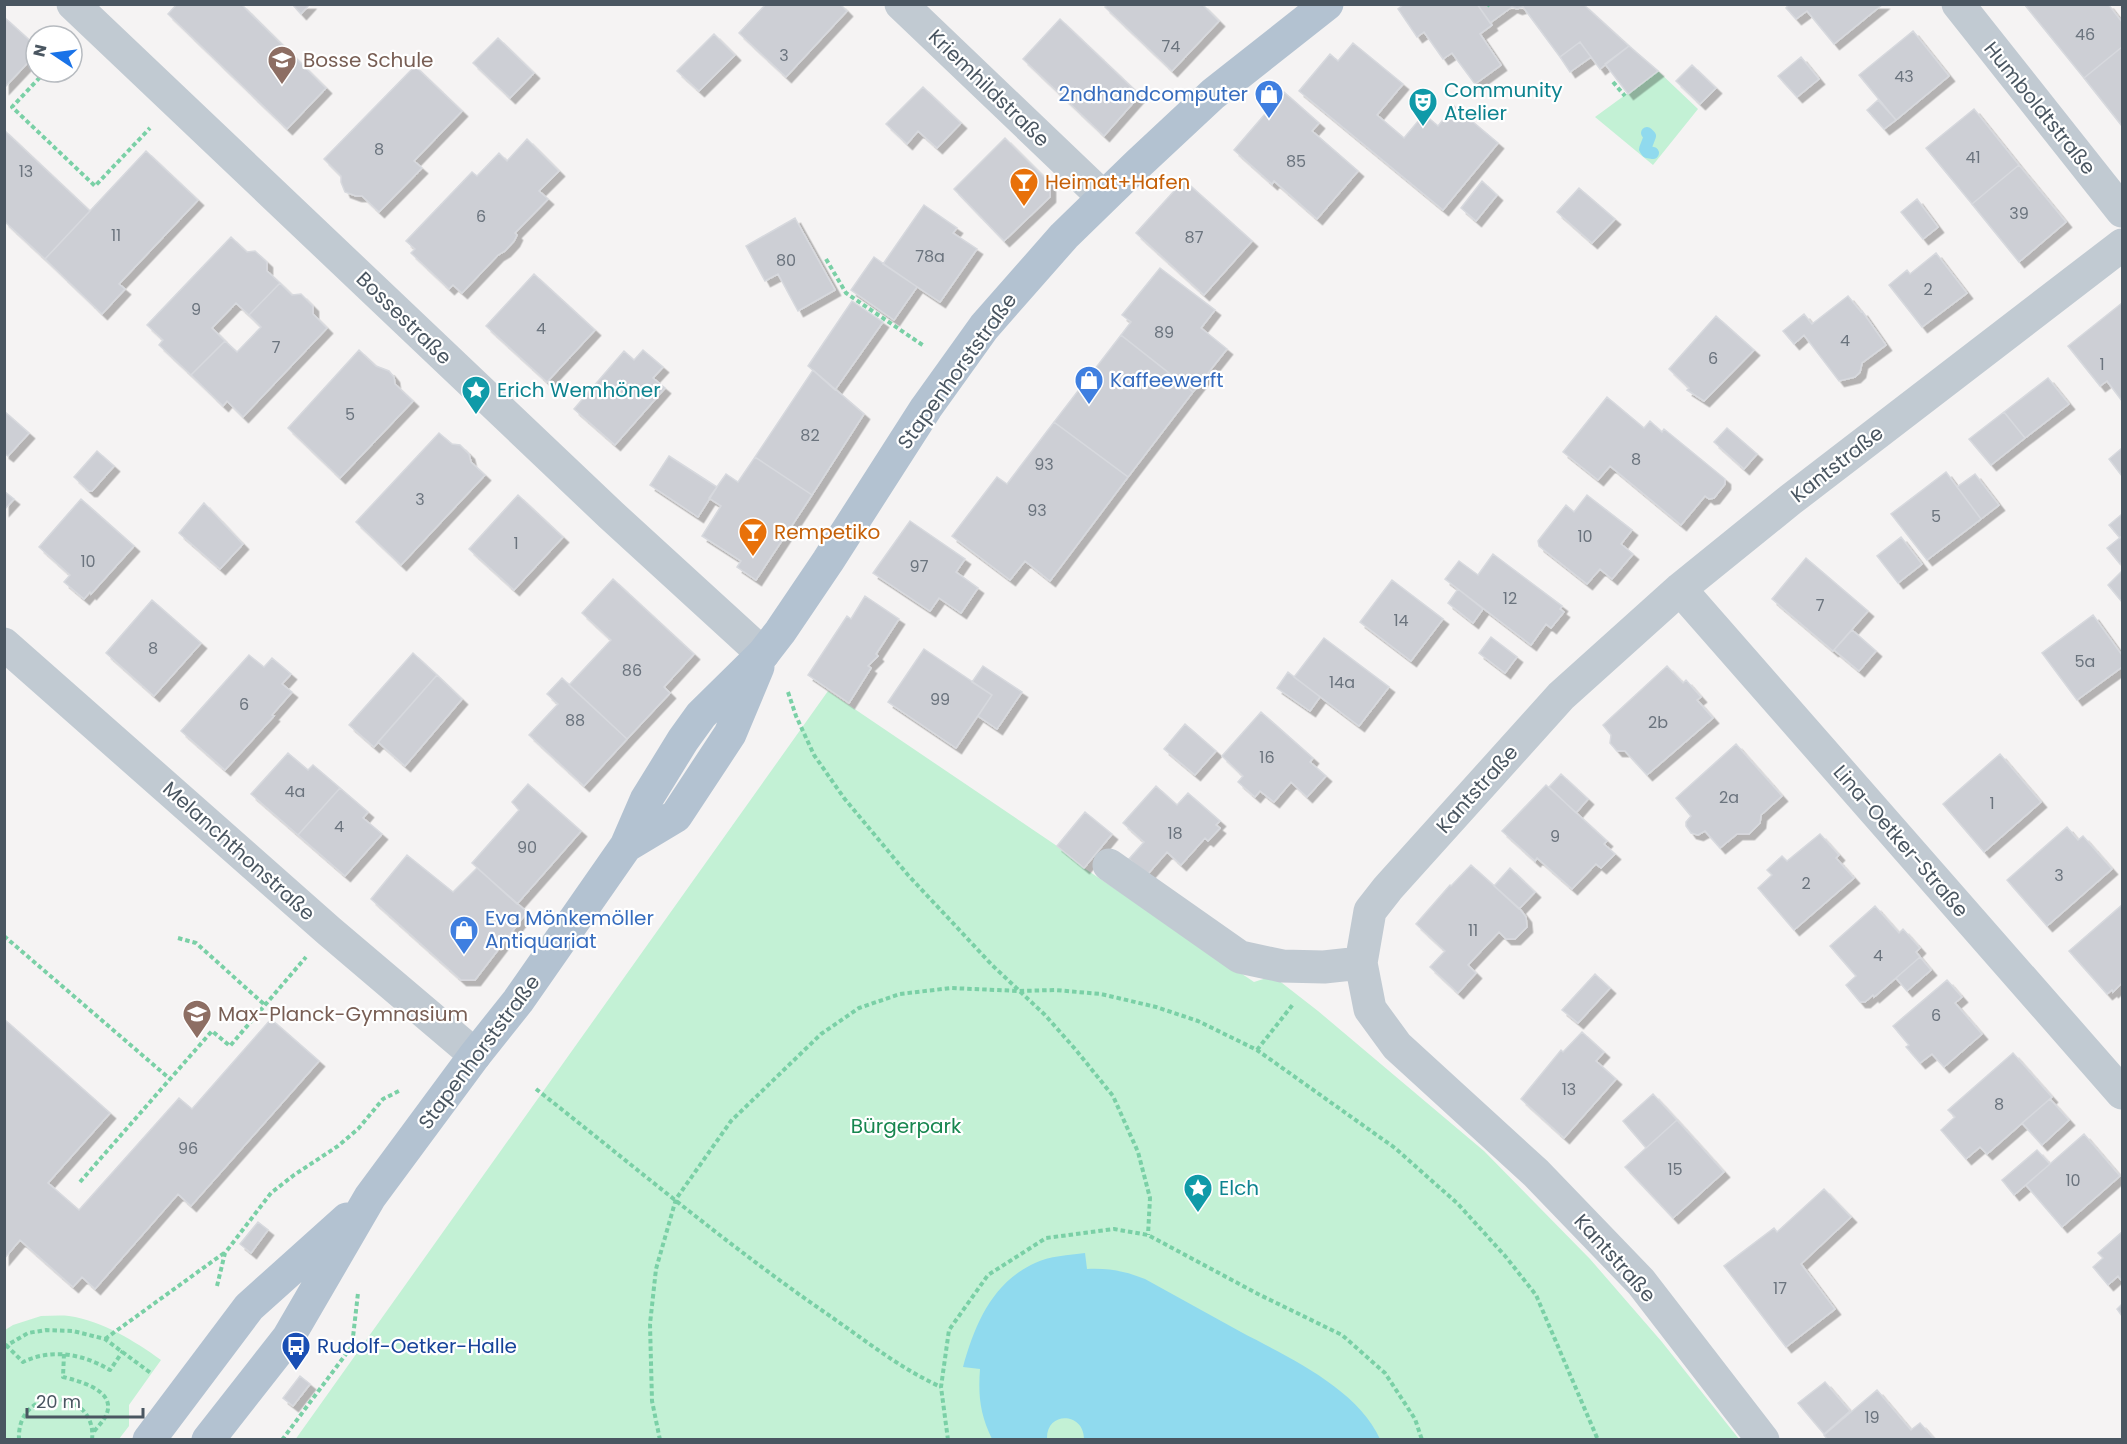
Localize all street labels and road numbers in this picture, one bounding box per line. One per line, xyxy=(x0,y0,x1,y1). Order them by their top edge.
street label: Kriemhildstraße xyxy=(922,23,1056,153)
street label: Humboldtstraße xyxy=(1978,35,2102,181)
street label: Bossestraße xyxy=(350,265,458,371)
street label: Stapenhorststraße xyxy=(891,287,1023,455)
street label: Kantstraße xyxy=(1785,419,1889,509)
street label: Kantstraße xyxy=(1430,739,1524,839)
street label: Lina-Oetker-Straße xyxy=(1827,759,1975,923)
street label: Melanchthonstraße xyxy=(157,775,321,927)
street label: Stapenhorststraße xyxy=(412,969,546,1135)
street label: Kantstraße xyxy=(1568,1208,1662,1308)

